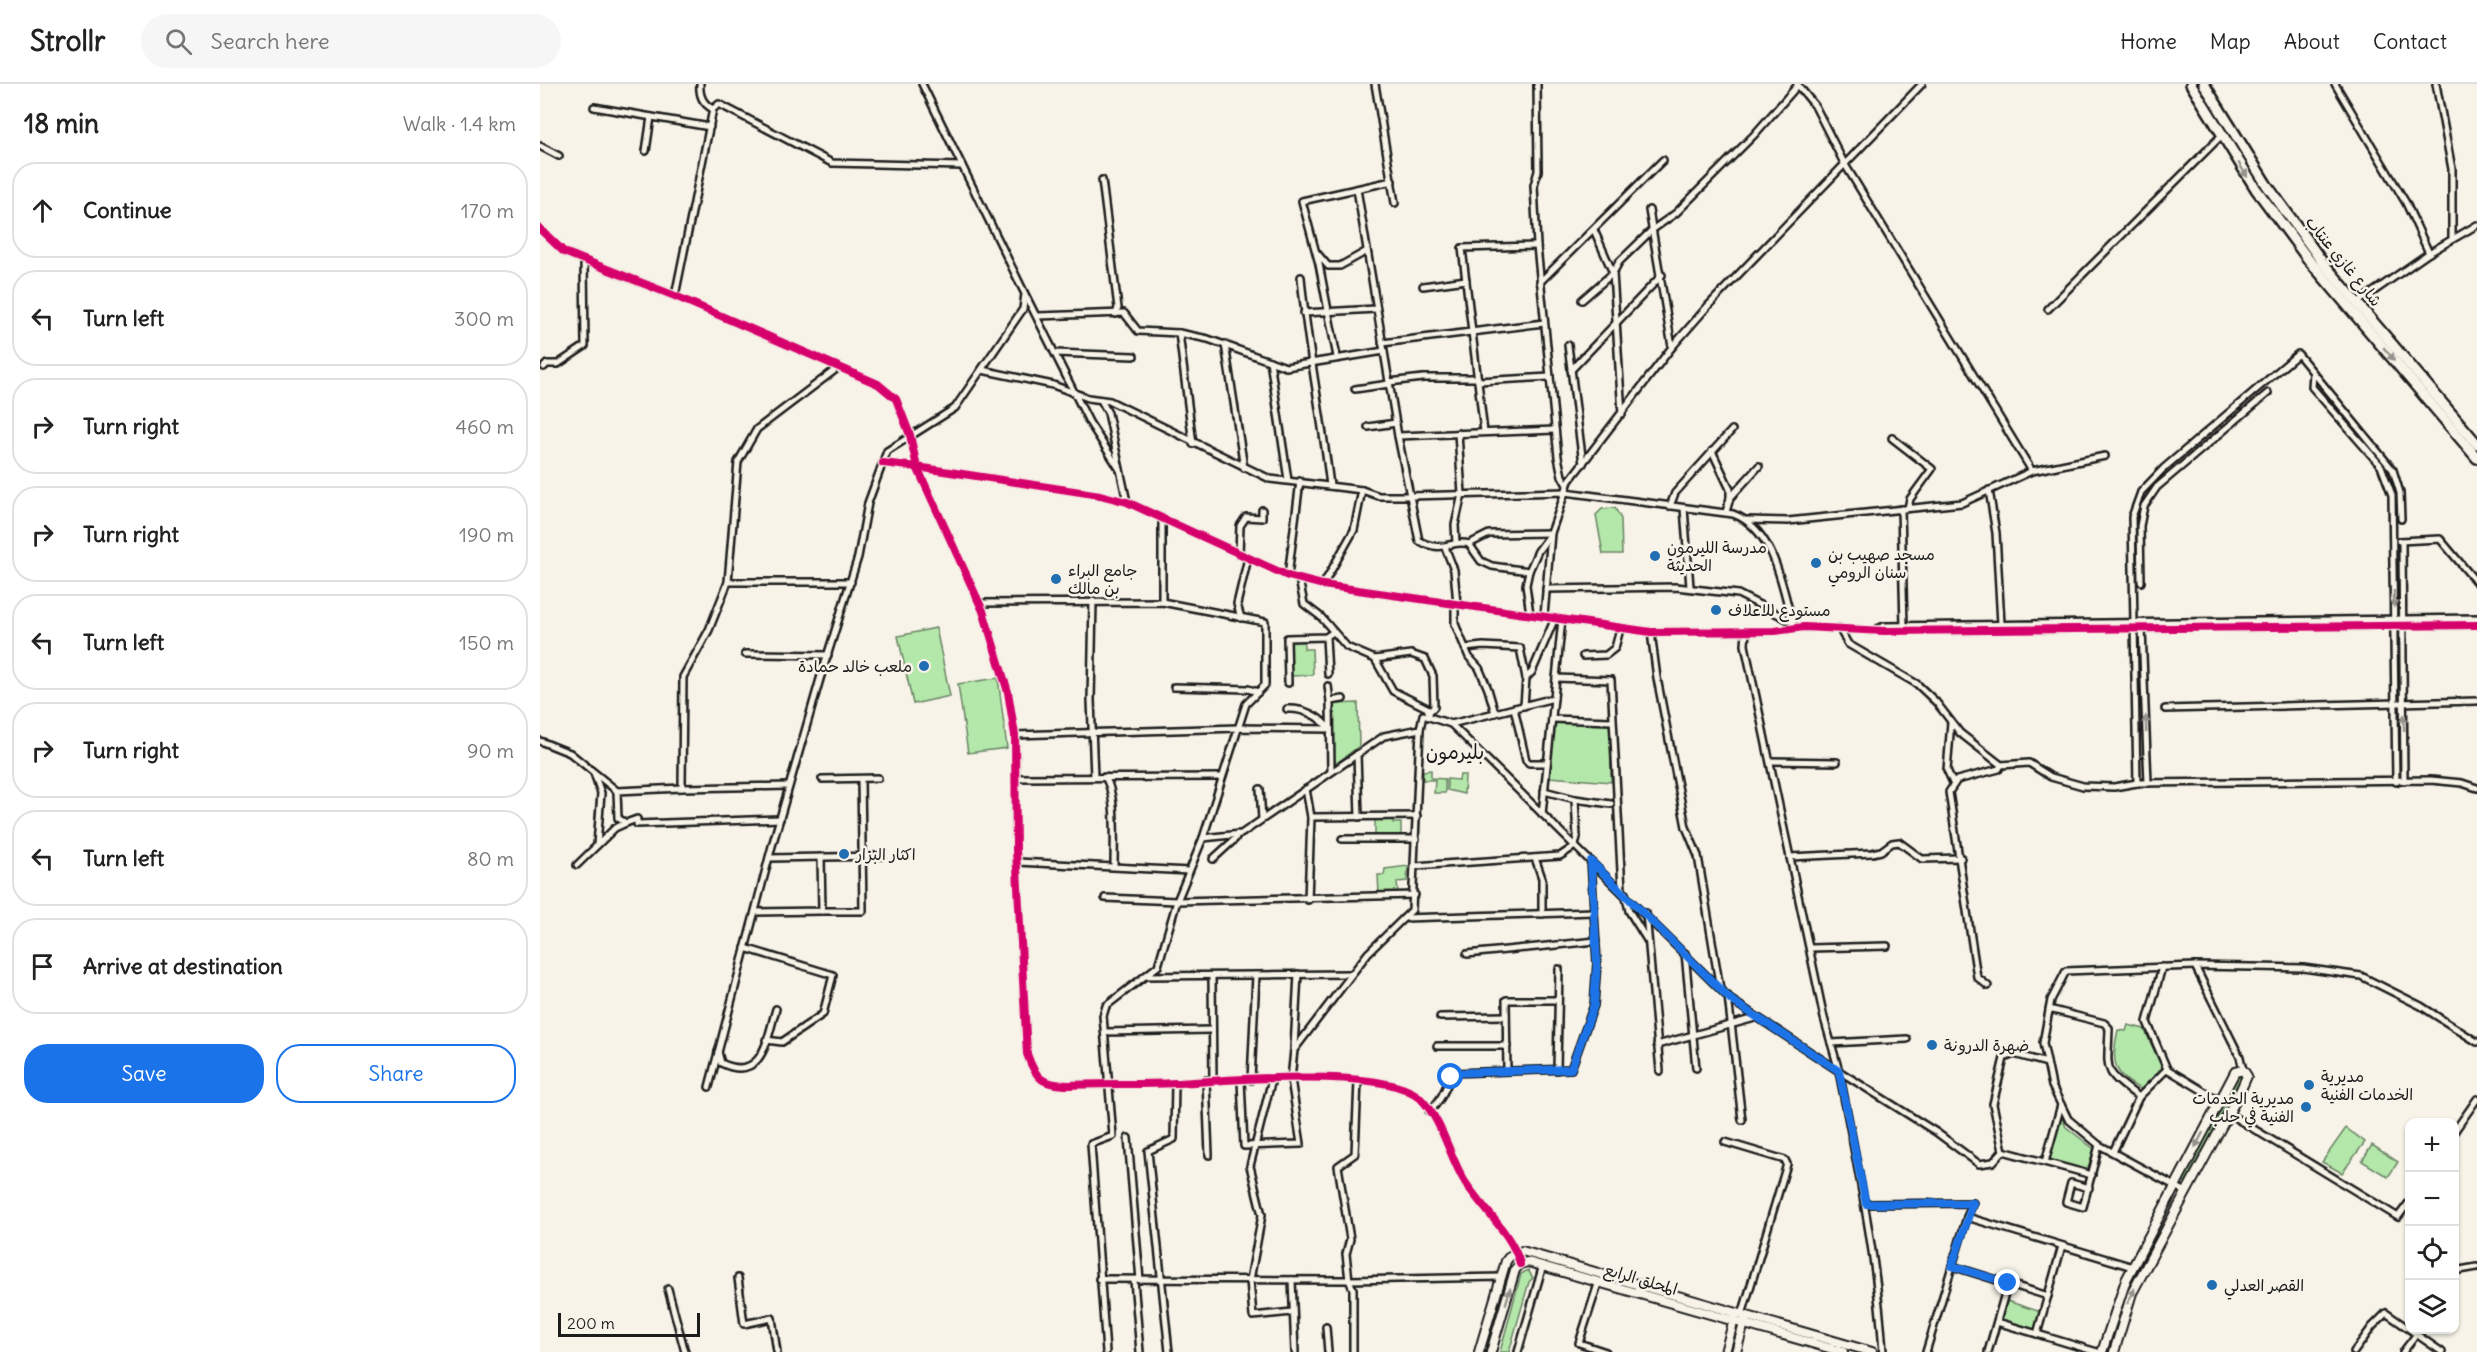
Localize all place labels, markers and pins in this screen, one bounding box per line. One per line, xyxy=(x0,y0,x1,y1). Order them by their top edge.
place label: مدرسة الليرمون الحديثة xyxy=(1667,537,1767,575)
place label: مسجد صهيب بن سنان الرومي xyxy=(1828,544,1935,587)
marker: مدرسة الليرمون الحديثة xyxy=(1648,549,1662,563)
marker: مسجد صهيب بن سنان الرومي xyxy=(1809,556,1823,570)
place label: جامع البراء بن مالك xyxy=(1068,560,1137,598)
marker: جامع البراء بن مالك xyxy=(1049,572,1063,586)
place label: مستودع للاعلاف xyxy=(1728,600,1831,622)
marker: مستودع للاعلاف xyxy=(1709,603,1723,617)
place label: ملعب خالد حمادة xyxy=(798,656,912,676)
marker: ملعب خالد حمادة xyxy=(917,659,931,673)
place label: اكثار البزار xyxy=(854,844,916,864)
marker: اكثار البزار xyxy=(837,847,851,861)
place label: ضهرة الدرونة xyxy=(1944,1035,2029,1055)
marker: ضهرة الدرونة xyxy=(1925,1038,1939,1052)
place label: مديرية الخدمات الفنية xyxy=(2321,1066,2413,1104)
marker: مديرية الخدمات الفنية xyxy=(2302,1078,2316,1092)
place label: مديرية الخدمات الفنية في حلب xyxy=(2192,1088,2294,1128)
marker: مديرية الخدمات الفنية في حلب xyxy=(2299,1100,2313,1114)
place label: القصر العدلي xyxy=(2224,1275,2304,1300)
marker: القصر العدلي xyxy=(2205,1278,2219,1292)

